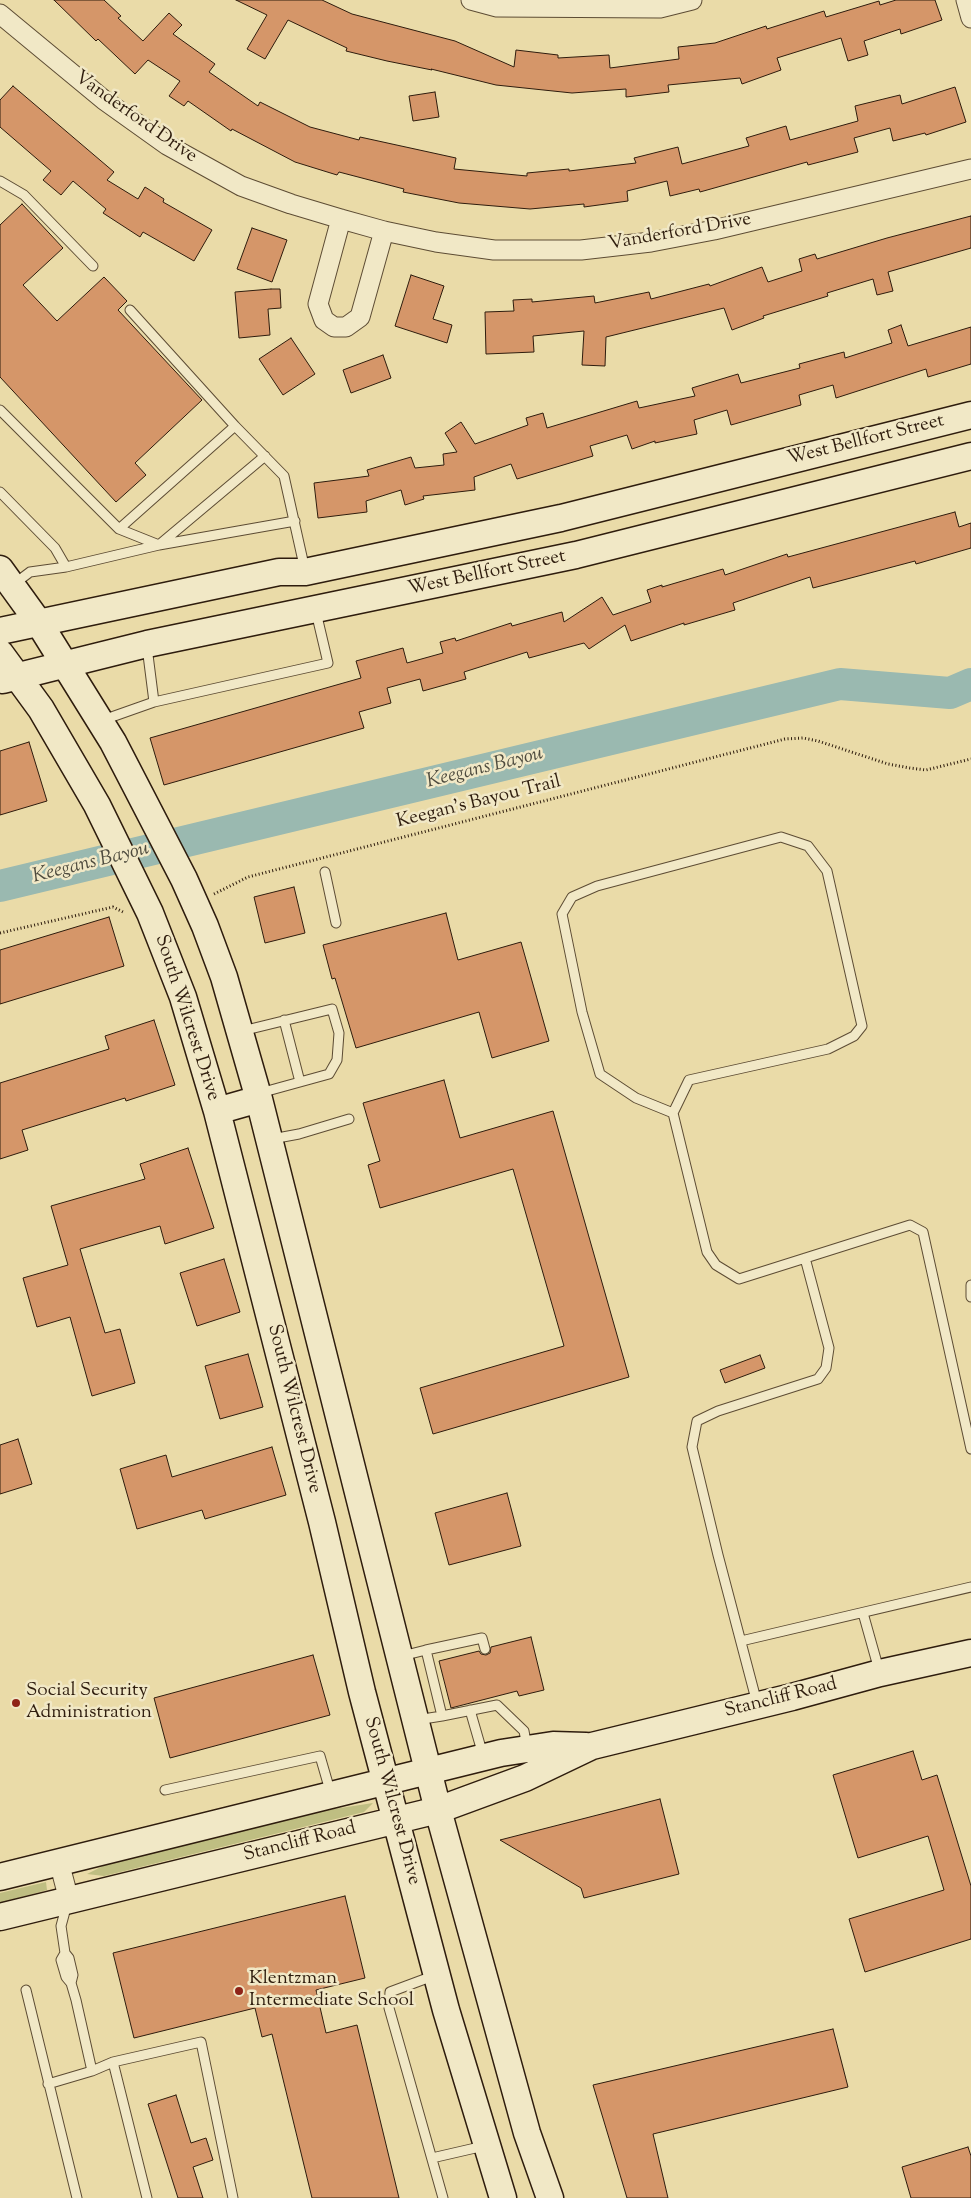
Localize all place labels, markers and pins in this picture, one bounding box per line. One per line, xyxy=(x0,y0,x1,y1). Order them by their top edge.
place label: Social Security Administration xyxy=(26,1681,152,1725)
marker: Social Security Administration xyxy=(10,1697,22,1709)
place label: Klentzman Intermediate School xyxy=(249,1969,414,2013)
marker: Klentzman Intermediate School xyxy=(233,1985,245,1997)

